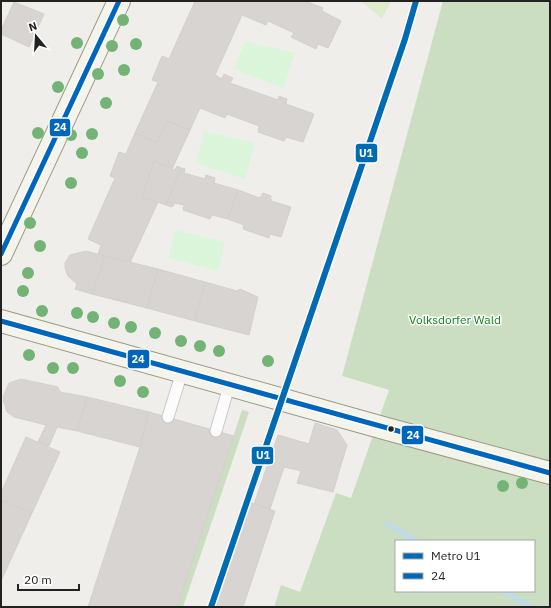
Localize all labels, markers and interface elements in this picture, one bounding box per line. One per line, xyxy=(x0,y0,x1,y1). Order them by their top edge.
north arrow xyxy=(16,16,56,56)
text: N xyxy=(27,19,39,34)
line badge: 24 xyxy=(49,118,71,137)
text: 24 xyxy=(53,120,67,134)
line badge: U1 xyxy=(355,143,378,163)
text: U1 xyxy=(359,146,374,160)
park label: Volksdorfer Wald xyxy=(409,312,501,327)
line badge: 24 xyxy=(127,349,150,369)
text: 24 xyxy=(131,352,145,366)
unlabelled marker xyxy=(386,424,396,434)
line badge: 24 xyxy=(401,425,424,445)
text: 24 xyxy=(406,428,420,442)
line badge: U1 xyxy=(251,446,274,465)
text: U1 xyxy=(256,448,271,462)
legend xyxy=(395,540,535,592)
text: Metro U1 xyxy=(431,548,481,563)
scale bar xyxy=(18,566,79,592)
text: 24 xyxy=(431,568,445,583)
text: 20 m xyxy=(24,572,52,587)

